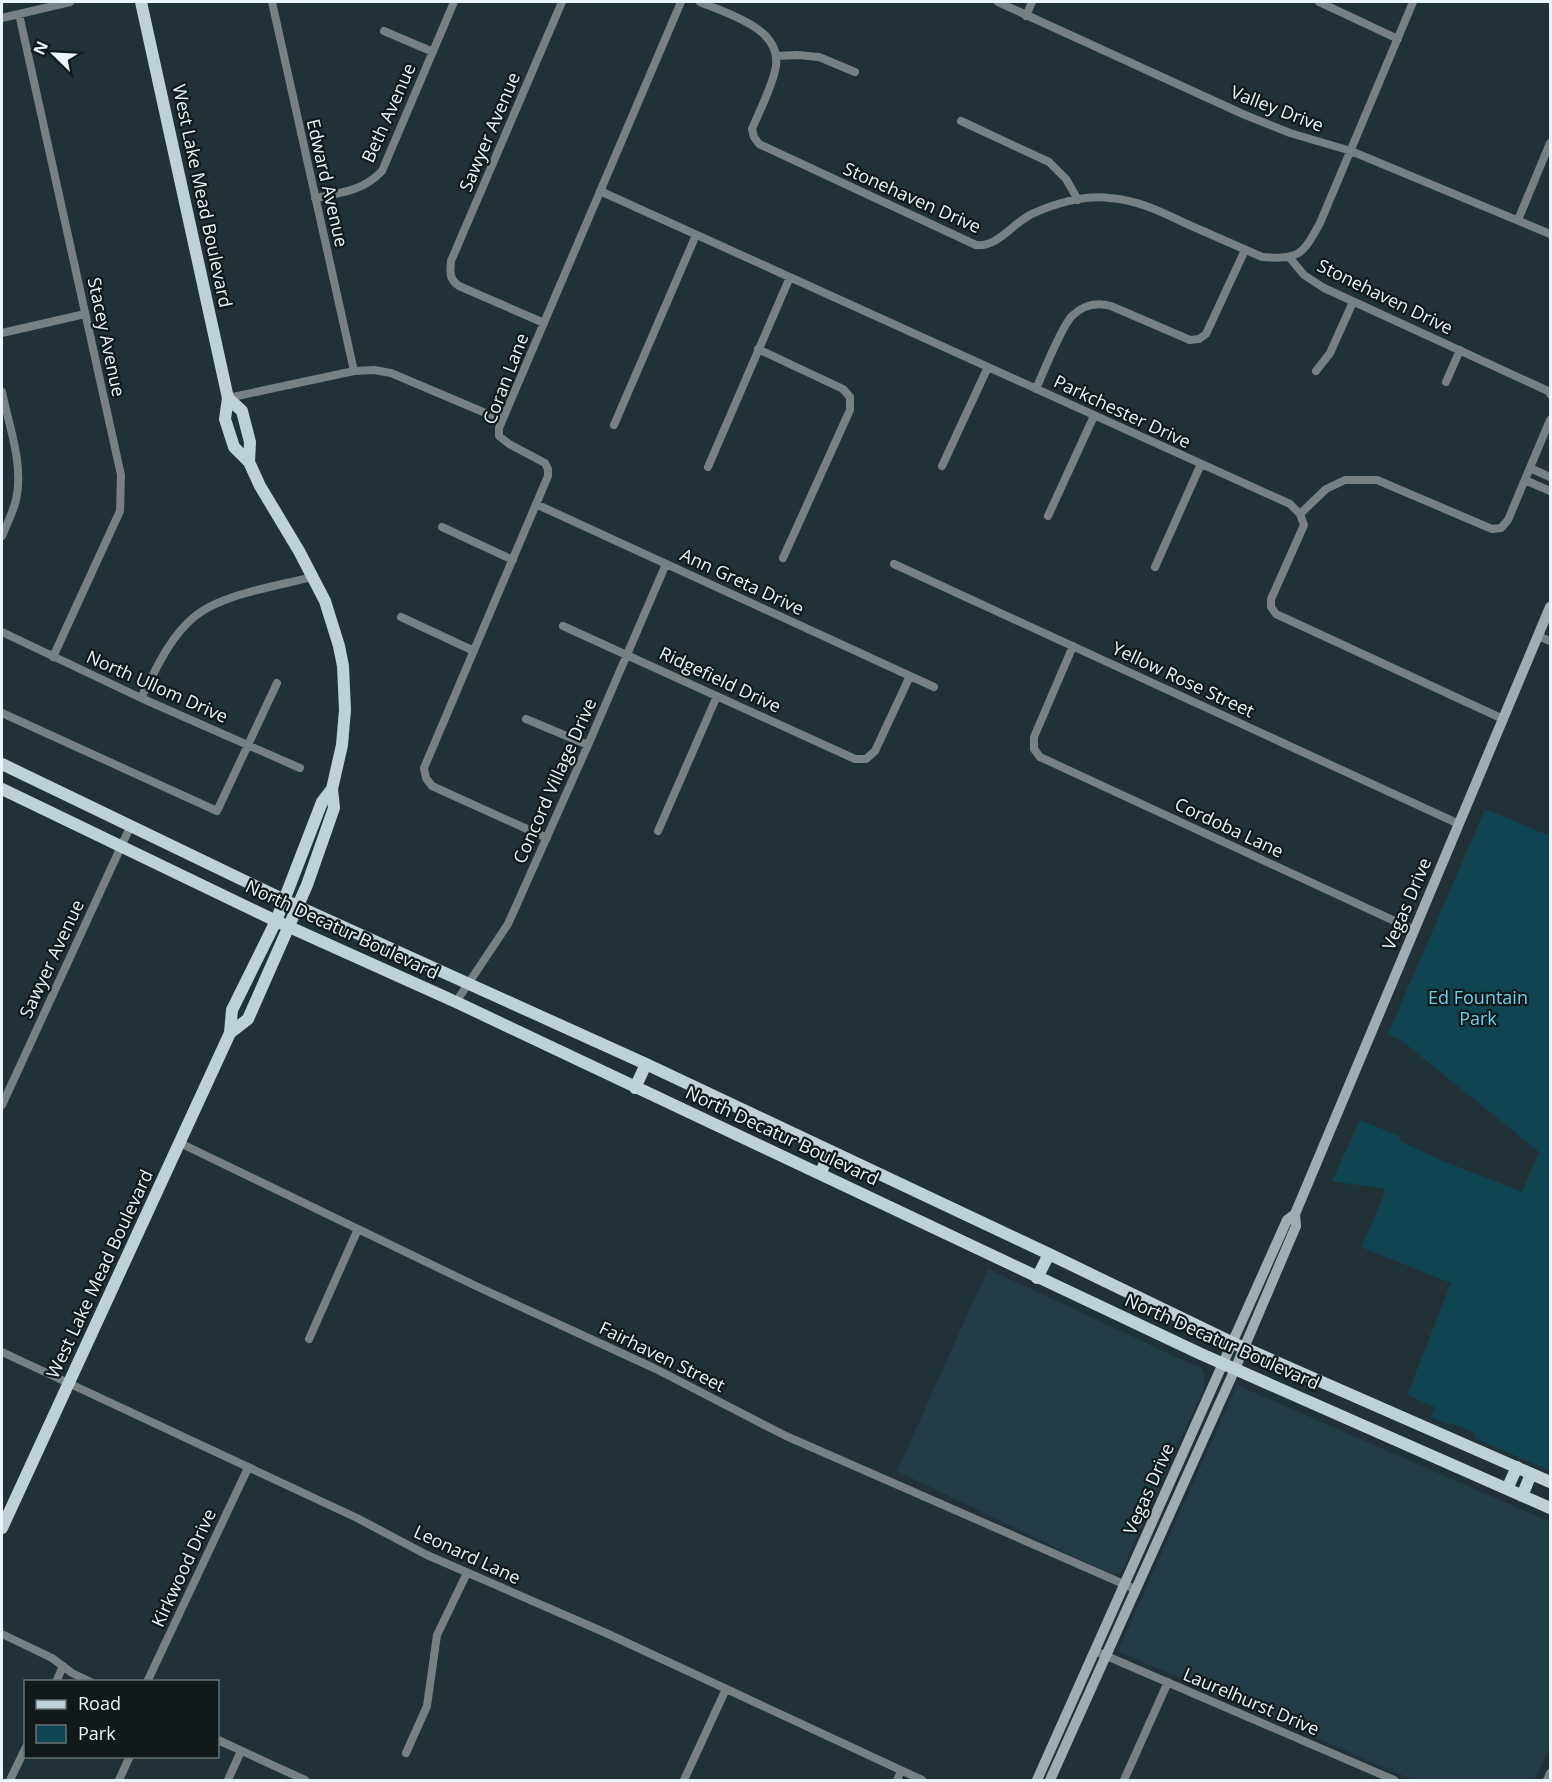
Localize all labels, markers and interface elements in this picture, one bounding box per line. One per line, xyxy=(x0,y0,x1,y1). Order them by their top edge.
north arrow xyxy=(24,24,84,84)
text: N xyxy=(28,37,53,58)
street label: Beth Avenue xyxy=(355,59,421,166)
street label: Sawyer Avenue xyxy=(453,68,525,195)
street label: Valley Drive xyxy=(1227,79,1327,137)
street label: West Lake Mead Boulevard xyxy=(168,82,238,310)
street label: Edward Avenue xyxy=(302,116,354,249)
street label: Stonehaven Drive xyxy=(840,156,985,238)
street label: Stonehaven Drive xyxy=(1314,253,1457,339)
street label: Stacey Avenue xyxy=(83,275,131,399)
street label: Coran Lane xyxy=(477,330,533,428)
street label: Parkchester Drive xyxy=(1050,369,1195,453)
street label: Ann Greta Drive xyxy=(677,542,808,620)
street label: Yellow Rose Street xyxy=(1108,636,1258,723)
street label: Ridgefield Drive xyxy=(656,640,785,718)
street label: North Ullom Drive xyxy=(83,644,232,728)
street label: Concord Village Drive xyxy=(507,694,601,867)
street label: Cordoba Lane xyxy=(1171,791,1288,863)
street label: Vegas Drive xyxy=(1376,854,1436,953)
street label: North Decatur Boulevard xyxy=(242,874,443,984)
street label: Sawyer Avenue xyxy=(13,896,89,1021)
park label: Ed Fountain Park xyxy=(1428,985,1528,1030)
street label: North Decatur Boulevard xyxy=(682,1080,883,1190)
street label: West Lake Mead Boulevard xyxy=(40,1165,158,1382)
street label: North Decatur Boulevard xyxy=(1121,1287,1324,1395)
street label: Fairhaven Street xyxy=(595,1315,729,1397)
street label: Vegas Drive xyxy=(1117,1439,1179,1538)
street label: Kirkwood Drive xyxy=(145,1505,221,1631)
street label: Leonard Lane xyxy=(410,1519,525,1589)
street label: Laurelhurst Drive xyxy=(1180,1662,1323,1741)
legend xyxy=(24,1680,219,1758)
text: Road xyxy=(78,1691,121,1715)
text: Park xyxy=(78,1721,116,1745)

